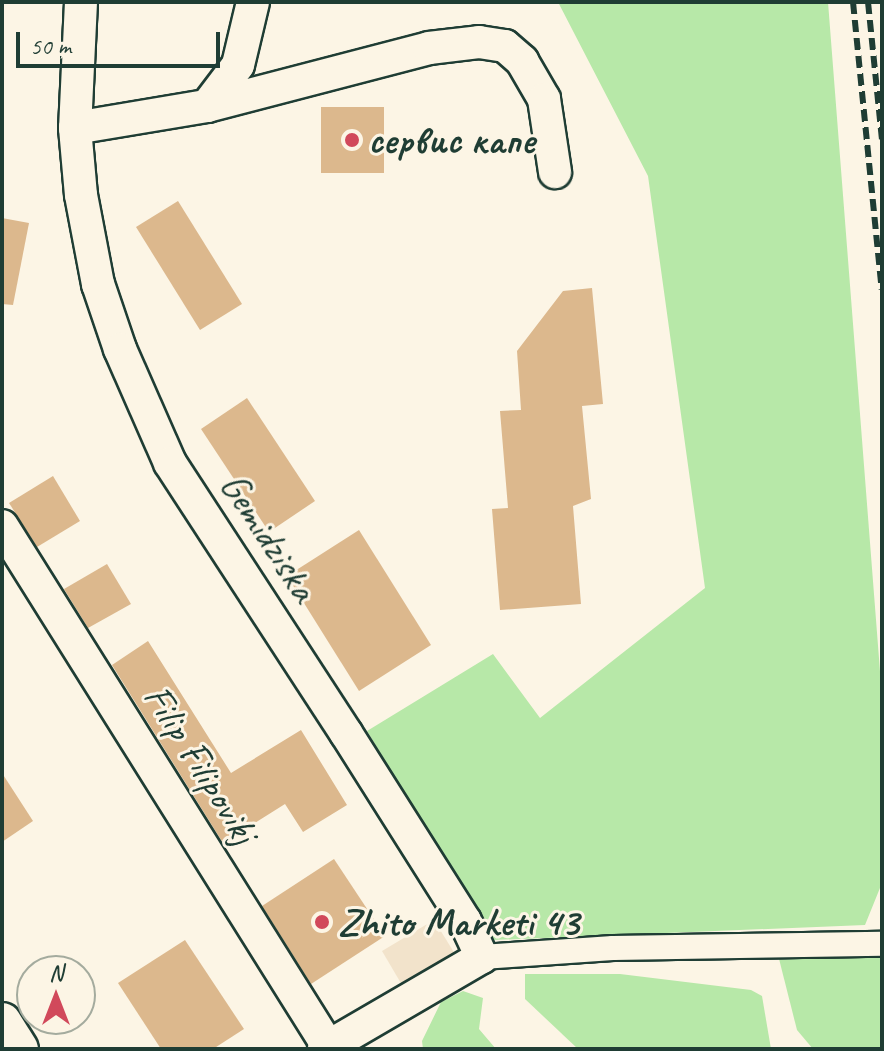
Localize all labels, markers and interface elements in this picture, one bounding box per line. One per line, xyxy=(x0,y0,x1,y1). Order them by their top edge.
scale bar xyxy=(20,16,224,66)
text: 50 m xyxy=(30,31,71,61)
place label: сервис капе xyxy=(368,116,537,164)
marker: сервис капе xyxy=(343,131,361,149)
street label: Gemidziska xyxy=(210,464,328,610)
street label: Filip Filipovikj xyxy=(133,676,269,852)
place label: Zhito Marketi 43 xyxy=(338,898,580,946)
marker: Zhito Marketi 43 xyxy=(313,913,331,931)
north arrow xyxy=(16,955,96,1035)
text: N xyxy=(49,959,63,987)

